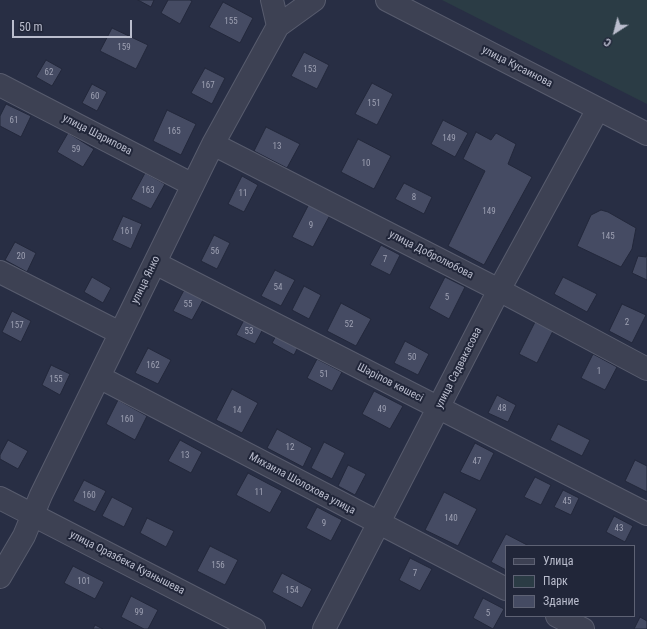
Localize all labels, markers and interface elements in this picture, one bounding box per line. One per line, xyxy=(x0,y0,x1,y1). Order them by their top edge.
scale bar xyxy=(14,12,134,38)
north arrow xyxy=(595,12,635,52)
house number: 155 xyxy=(224,17,238,27)
text: 50 m xyxy=(19,20,43,34)
text: С xyxy=(601,35,614,49)
house number: 159 xyxy=(117,43,131,53)
street label: улица Кусаинова xyxy=(479,44,555,90)
house number: 153 xyxy=(303,65,317,75)
house number: 62 xyxy=(45,68,53,78)
house number: 167 xyxy=(201,81,215,91)
house number: 60 xyxy=(91,92,99,102)
house number: 151 xyxy=(367,99,381,109)
street label: улица Шарипова xyxy=(60,112,134,158)
house number: 61 xyxy=(10,116,18,126)
house number: 165 xyxy=(167,127,181,137)
house number: 149 xyxy=(442,134,456,144)
house number: 13 xyxy=(273,142,281,152)
house number: 59 xyxy=(72,145,80,155)
house number: 10 xyxy=(362,159,370,169)
house number: 163 xyxy=(141,186,155,196)
house number: 11 xyxy=(239,189,247,199)
house number: 8 xyxy=(412,193,416,203)
house number: 149 xyxy=(482,207,496,217)
house number: 9 xyxy=(309,221,313,231)
house number: 161 xyxy=(120,227,134,237)
street label: улица Добролюбова xyxy=(387,228,475,282)
house number: 145 xyxy=(601,232,615,242)
house number: 56 xyxy=(211,247,219,257)
house number: 20 xyxy=(17,252,25,262)
street label: улица Янко xyxy=(129,254,163,306)
house number: 7 xyxy=(383,255,387,265)
house number: 54 xyxy=(274,283,282,293)
house number: 5 xyxy=(445,293,449,303)
house number: 55 xyxy=(184,300,192,310)
house number: 2 xyxy=(625,318,629,328)
house number: 52 xyxy=(345,320,353,330)
house number: 157 xyxy=(10,321,24,331)
street label: улица Садвакасова xyxy=(433,325,485,411)
house number: 53 xyxy=(245,327,253,337)
house number: 50 xyxy=(408,353,416,363)
house number: 162 xyxy=(146,361,160,371)
street label: Шәріпов көшесі xyxy=(355,361,425,405)
house number: 1 xyxy=(597,367,601,377)
house number: 51 xyxy=(320,370,328,380)
house number: 155 xyxy=(49,375,63,385)
house number: 48 xyxy=(498,404,506,414)
house number: 49 xyxy=(378,405,386,415)
house number: 14 xyxy=(233,406,241,416)
house number: 160 xyxy=(120,415,134,425)
house number: 12 xyxy=(286,443,294,453)
street label: Михаила Шолохова улица xyxy=(247,450,357,518)
house number: 13 xyxy=(181,451,189,461)
house number: 47 xyxy=(473,457,481,467)
house number: 11 xyxy=(255,488,263,498)
house number: 160 xyxy=(82,491,96,501)
house number: 45 xyxy=(563,497,571,507)
house number: 140 xyxy=(444,514,458,524)
house number: 9 xyxy=(322,519,326,529)
house number: 43 xyxy=(615,524,623,534)
street label: улица Оразбека Куанышева xyxy=(67,528,187,598)
legend xyxy=(505,545,635,617)
text: Улица xyxy=(543,554,573,568)
house number: 156 xyxy=(211,561,225,571)
house number: 7 xyxy=(413,569,417,579)
text: Парк xyxy=(543,574,568,588)
house number: 101 xyxy=(77,577,91,587)
house number: 154 xyxy=(285,586,299,596)
text: Здание xyxy=(543,594,579,608)
house number: 99 xyxy=(135,608,143,618)
house number: 5 xyxy=(486,609,490,619)

